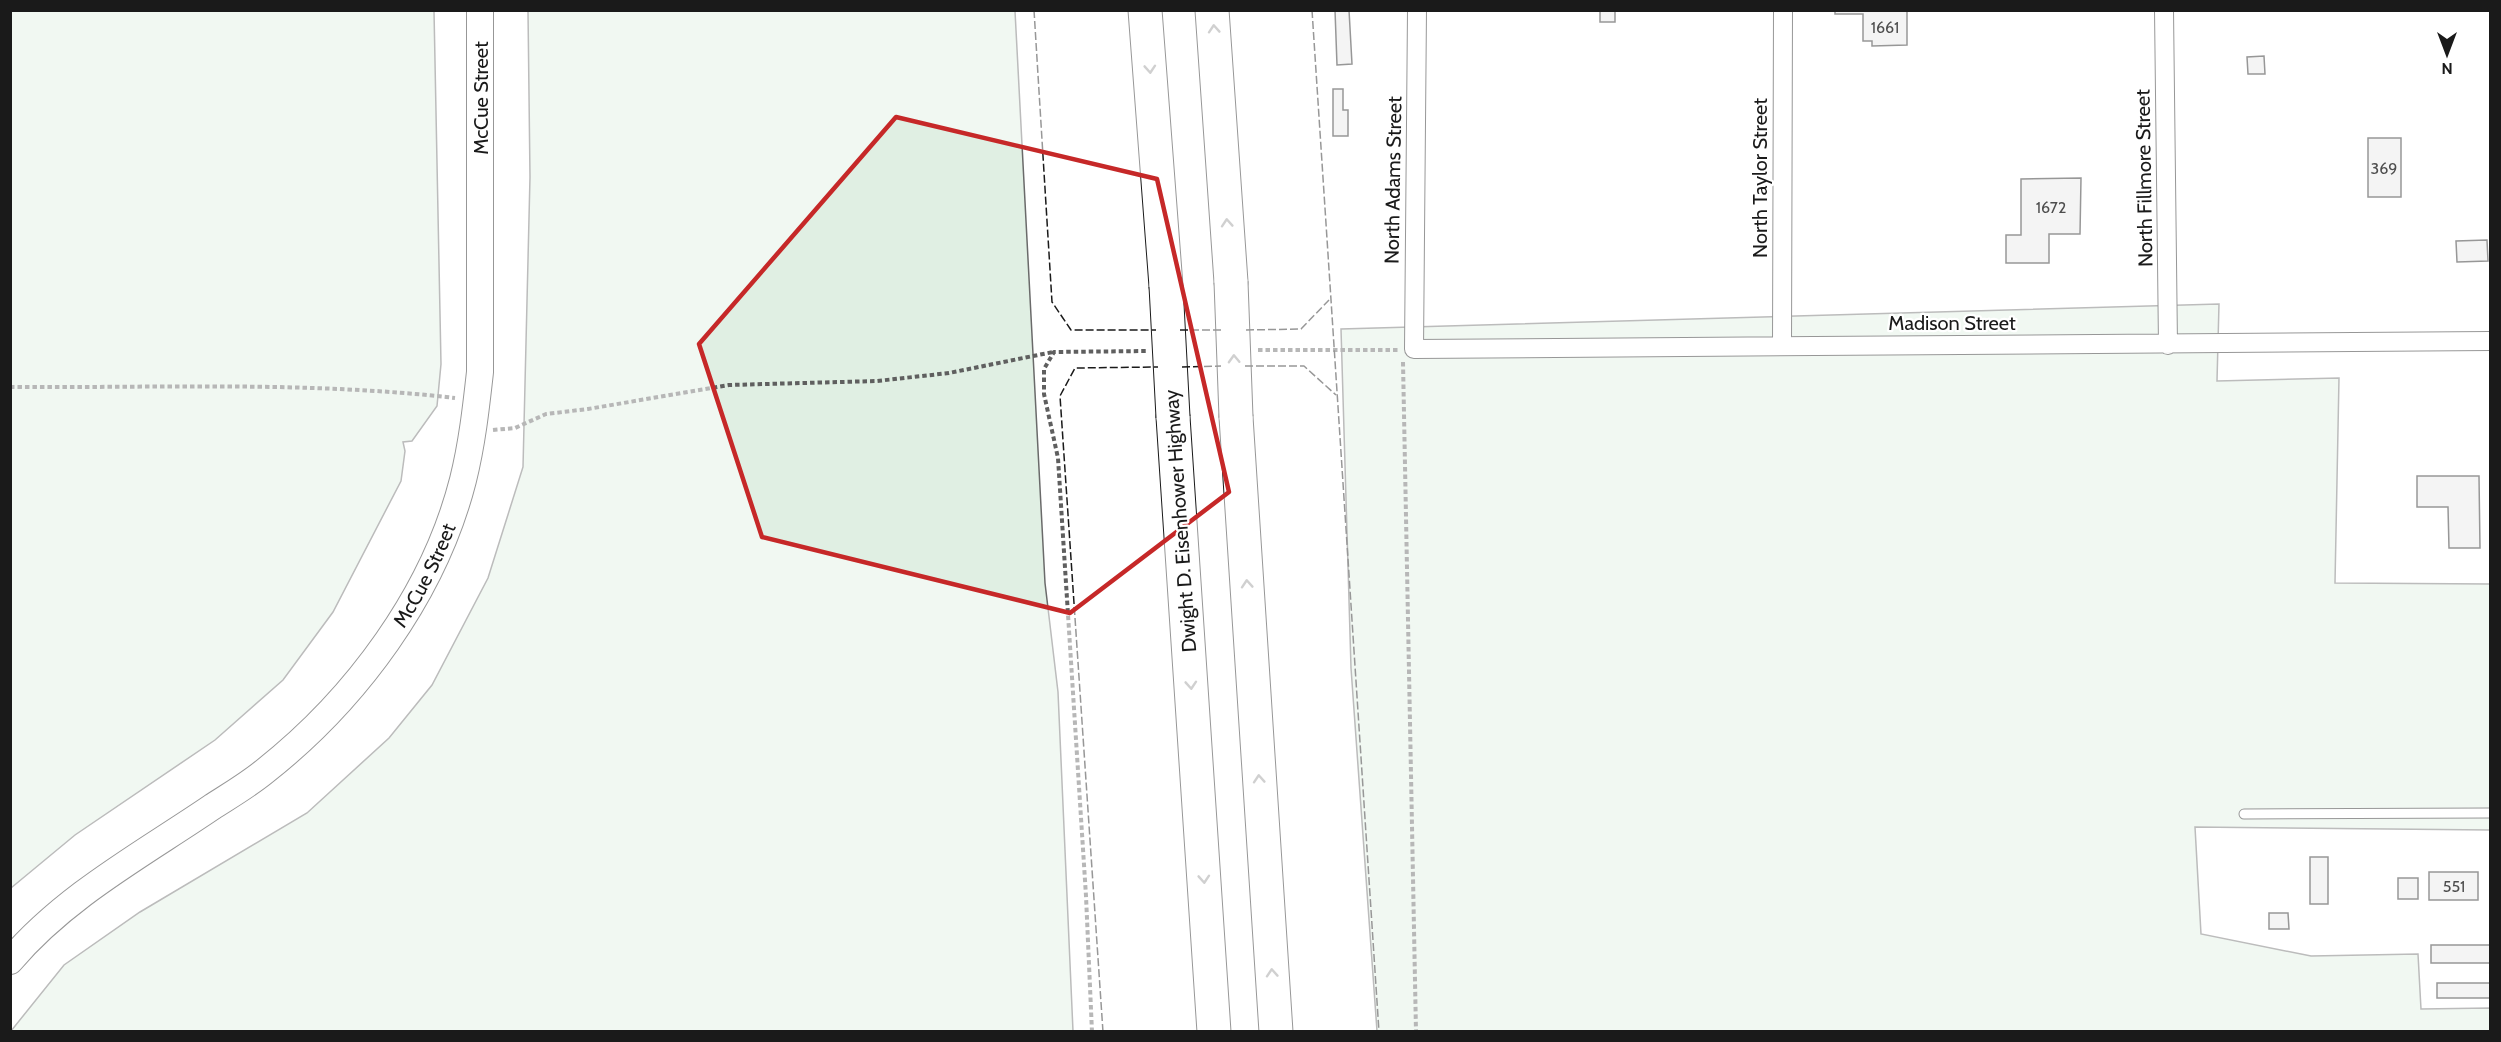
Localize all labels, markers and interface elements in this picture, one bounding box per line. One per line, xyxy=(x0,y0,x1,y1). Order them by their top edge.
house number: 1661 xyxy=(1871,18,1899,37)
one-way arrow xyxy=(1207,24,1220,33)
north arrow xyxy=(2417,24,2477,84)
street label: McCue Street xyxy=(469,41,493,155)
text: N xyxy=(2441,59,2453,78)
one-way arrow xyxy=(1143,64,1156,73)
street label: North Fillmore Street xyxy=(2130,89,2158,267)
street label: North Adams Street xyxy=(1380,96,1406,264)
street label: North Taylor Street xyxy=(1748,98,1772,258)
house number: 369 xyxy=(2371,159,2397,178)
house number: 1672 xyxy=(2036,198,2066,217)
one-way arrow xyxy=(1221,219,1234,228)
street label: Madison Street xyxy=(1888,311,2016,335)
one-way arrow xyxy=(1228,354,1240,363)
street label: Dwight D. Eisenhower Highway xyxy=(1159,389,1201,653)
street label: McCue Street xyxy=(388,520,461,632)
one-way arrow xyxy=(1240,579,1253,588)
one-way arrow xyxy=(1184,680,1197,689)
one-way arrow xyxy=(1253,774,1266,783)
one-way arrow xyxy=(1197,875,1210,884)
house number: 551 xyxy=(2443,877,2465,896)
one-way arrow xyxy=(1266,969,1279,978)

